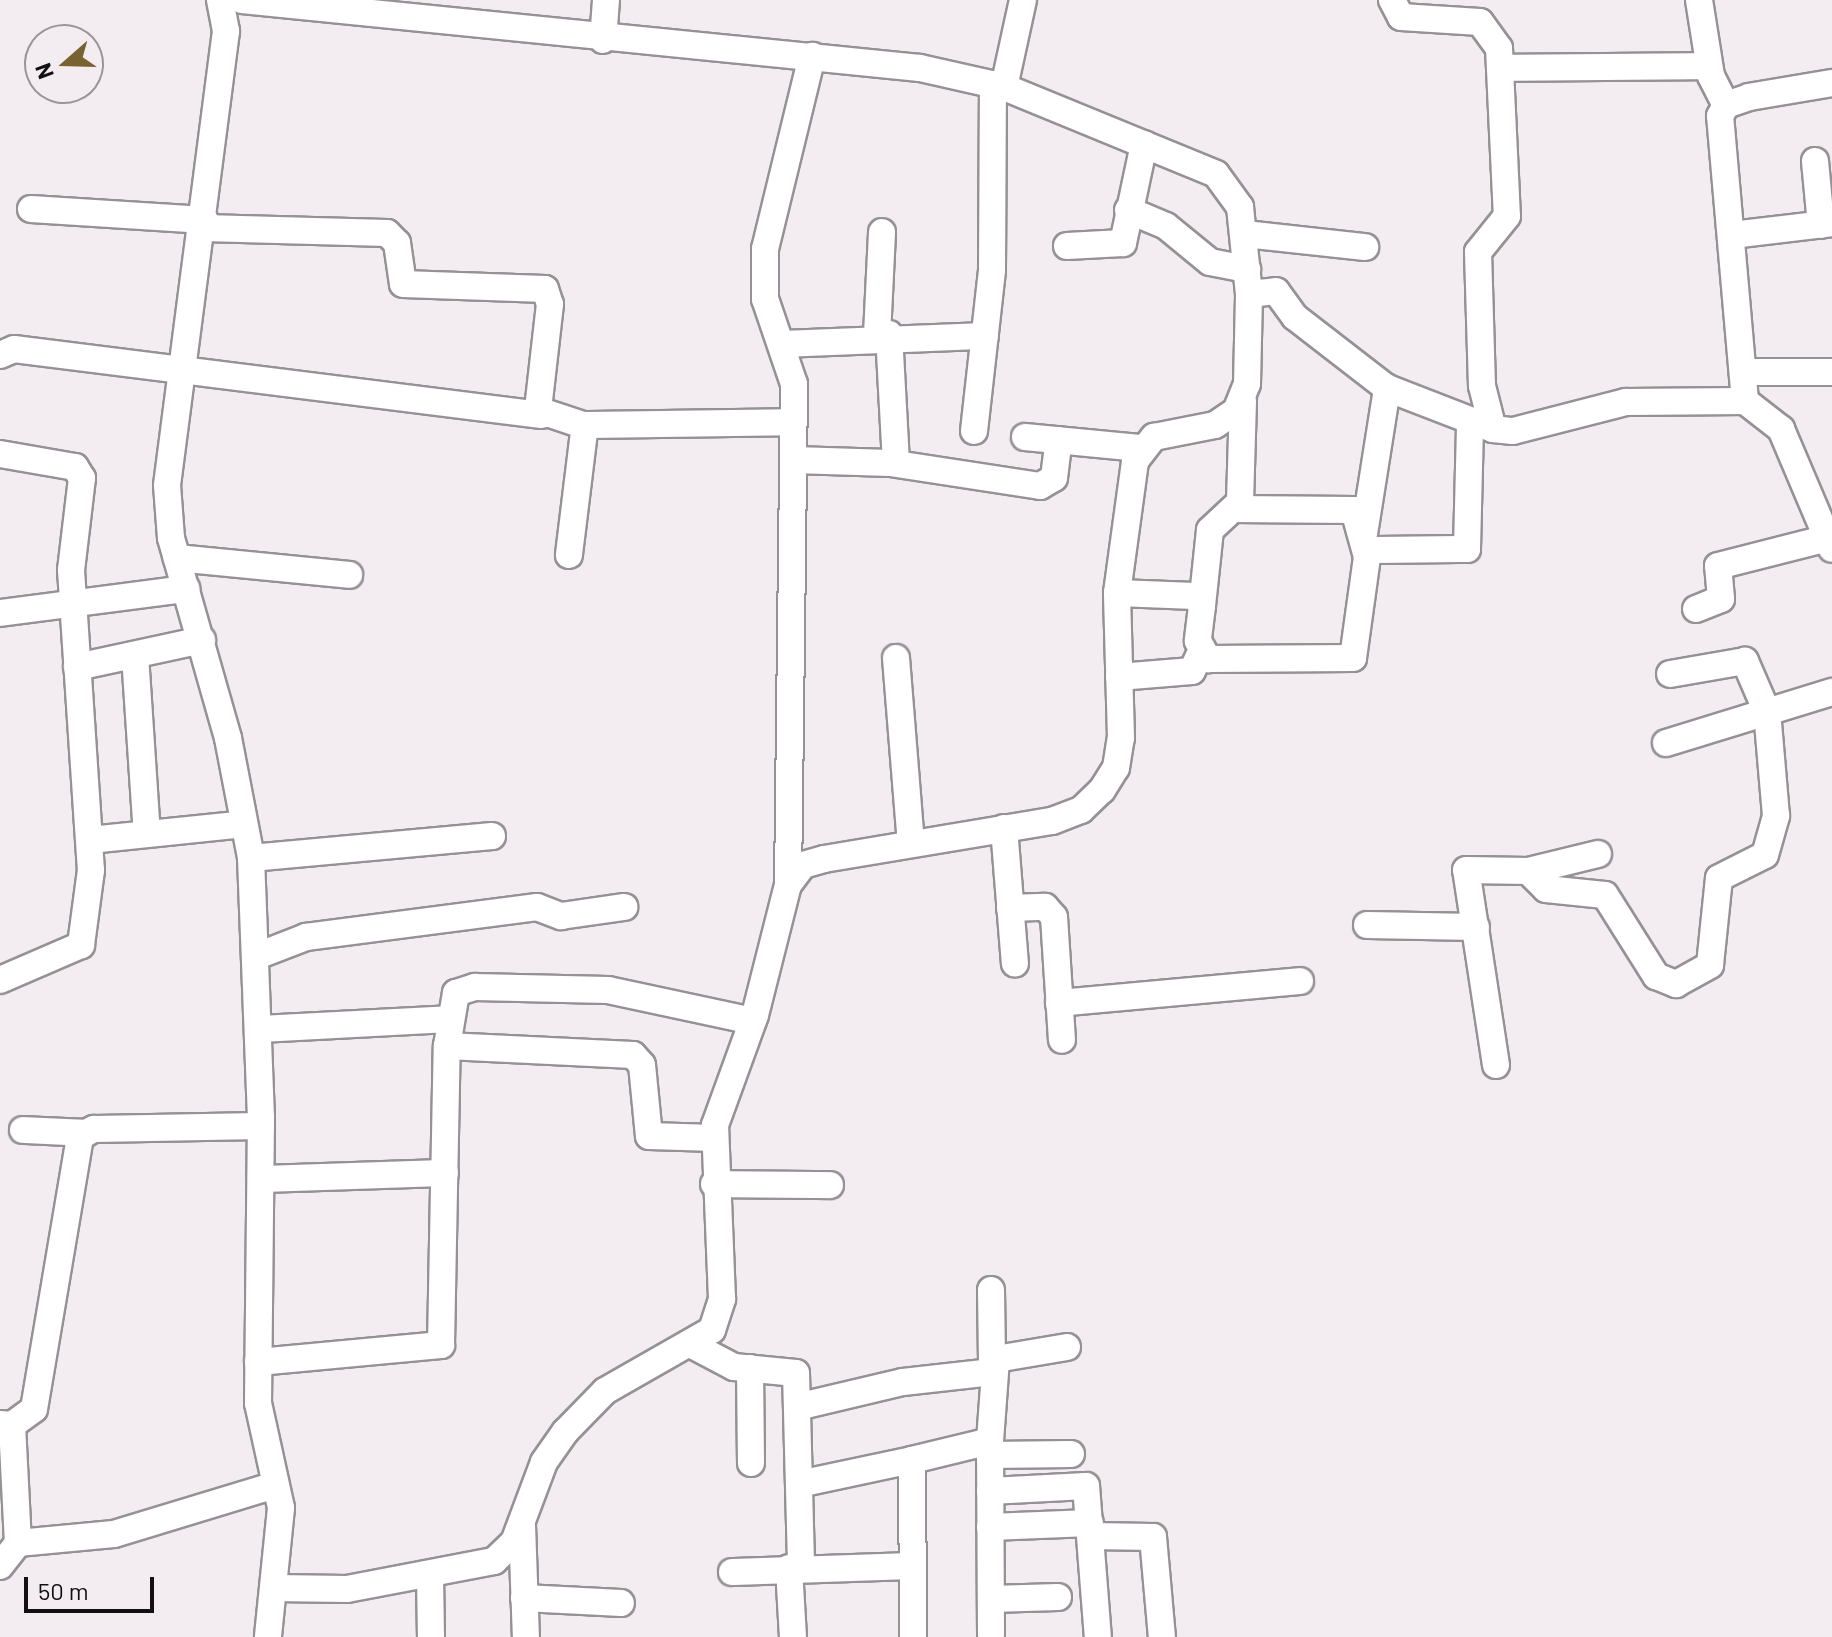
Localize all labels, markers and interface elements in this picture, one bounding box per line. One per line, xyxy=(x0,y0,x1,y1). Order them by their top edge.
north arrow xyxy=(24,24,104,104)
text: N xyxy=(29,60,58,83)
scale bar xyxy=(28,1561,158,1611)
text: 50 m xyxy=(38,1576,89,1605)

